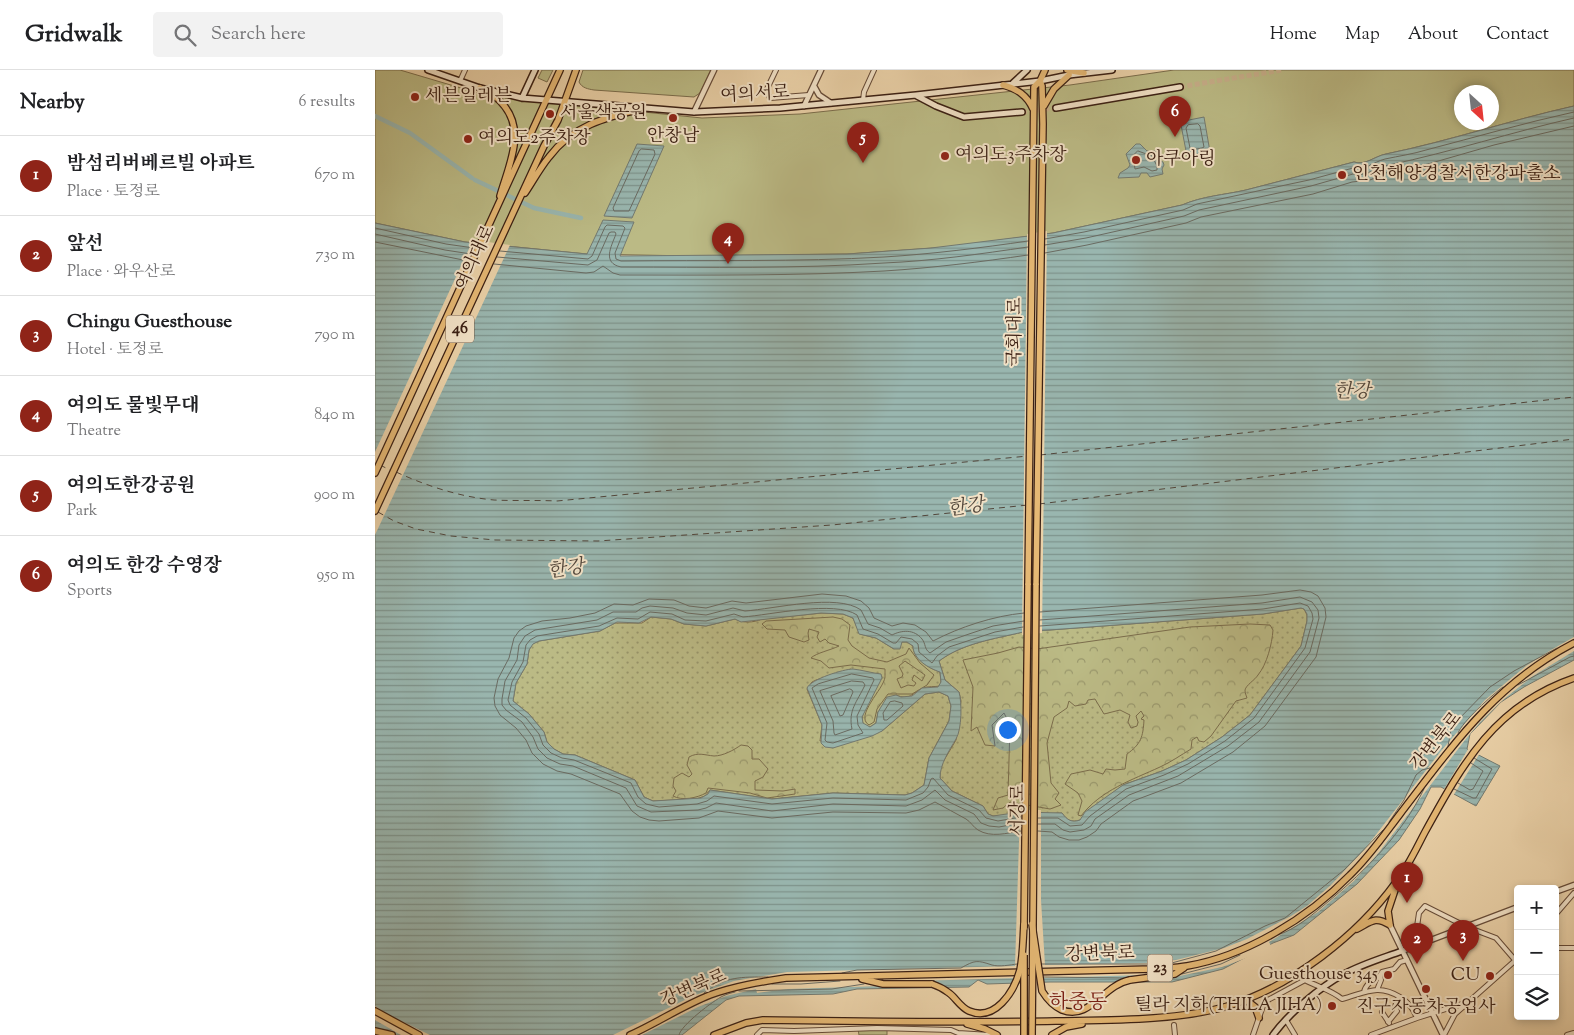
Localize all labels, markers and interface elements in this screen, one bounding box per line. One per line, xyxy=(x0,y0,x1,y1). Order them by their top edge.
search box xyxy=(153,12,503,57)
text: Gridwalk xyxy=(25,18,123,52)
icon: search xyxy=(171,21,199,49)
text: Search here xyxy=(211,21,306,48)
text: Home xyxy=(1270,22,1317,48)
text: Map xyxy=(1345,22,1380,48)
text: About xyxy=(1408,22,1458,48)
text: Contact xyxy=(1486,22,1549,48)
street label: 여의서로 xyxy=(720,80,790,110)
place label: 세븐일레븐 xyxy=(425,84,513,110)
north arrow xyxy=(1454,85,1499,130)
text: Nearby xyxy=(20,88,85,118)
text: 6 results xyxy=(299,91,355,114)
marker: 세븐일레븐 xyxy=(409,91,421,103)
pin: 6 xyxy=(1159,96,1191,137)
place label: 서울색공원 xyxy=(560,101,647,127)
marker: 서울색공원 xyxy=(544,108,556,120)
marker: 안창남 xyxy=(667,112,679,124)
pin: 5 xyxy=(847,122,879,163)
place label: 안창남 xyxy=(647,124,700,150)
place label: 여의도2주차장 xyxy=(478,126,591,152)
marker: 여의도2주차장 xyxy=(462,133,474,145)
place label: 여의도3주차장 xyxy=(955,143,1067,169)
place label: 아쿠아링 xyxy=(1146,147,1216,173)
marker: 여의도3주차장 xyxy=(939,150,951,162)
text: 밤섬리버베르빌 아파트 xyxy=(67,151,255,178)
marker: 아쿠아링 xyxy=(1130,154,1142,166)
place label: 인천해양경찰서한강파출소 xyxy=(1352,162,1561,188)
text: 1 xyxy=(33,164,39,187)
text: 670 m xyxy=(314,164,355,187)
marker: 인천해양경찰서한강파출소 xyxy=(1336,169,1348,181)
text: Place · 토정로 xyxy=(67,181,160,204)
street label: 여의대로 xyxy=(450,221,502,295)
pin: 4 xyxy=(712,223,744,264)
text: 앞선 xyxy=(67,231,104,258)
text: 2 xyxy=(32,244,40,267)
text: 730 m xyxy=(316,244,355,267)
text: Place · 와우산로 xyxy=(67,261,175,284)
street label: 국회대로 xyxy=(1002,297,1030,367)
text: Chingu Guesthouse xyxy=(67,309,232,336)
road number: 46 xyxy=(446,315,474,342)
text: 3 xyxy=(33,324,39,347)
text: 790 m xyxy=(314,324,355,347)
text: Hotel · 토정로 xyxy=(67,339,163,362)
water label: 한강 xyxy=(1334,379,1373,406)
text: 여의도 물빛무대 xyxy=(67,393,200,420)
text: 4 xyxy=(32,404,40,427)
text: 840 m xyxy=(314,404,355,427)
text: Theatre xyxy=(67,420,121,443)
text: 여의도한강공원 xyxy=(67,473,195,500)
text: 5 xyxy=(33,484,39,507)
text: 900 m xyxy=(314,484,355,507)
water label: 한강 xyxy=(946,491,989,524)
text: Park xyxy=(67,500,98,523)
text: 여의도 한강 수영장 xyxy=(67,553,222,580)
water label: 한강 xyxy=(546,553,589,586)
text: 6 xyxy=(32,564,40,587)
text: 950 m xyxy=(316,564,355,587)
text: Sports xyxy=(67,580,112,603)
street label: 강변북로 xyxy=(1405,707,1469,777)
your location xyxy=(995,717,1021,743)
street label: 서강로 xyxy=(1006,784,1032,836)
pin: 1 xyxy=(1391,862,1423,903)
map controls xyxy=(1514,885,1559,1020)
button: + xyxy=(1514,885,1559,930)
pin: 3 xyxy=(1447,920,1479,961)
pin: 2 xyxy=(1401,923,1433,964)
button: − xyxy=(1514,930,1559,975)
street label: 강변북로 xyxy=(1065,941,1135,969)
road number: 23 xyxy=(1147,954,1173,981)
place label: Guesthouse 345 xyxy=(1259,962,1378,988)
street label: 강변북로 xyxy=(657,963,731,1015)
place label: CU xyxy=(1451,963,1480,989)
marker: Guesthouse 345 xyxy=(1382,969,1394,981)
marker: CU xyxy=(1484,970,1496,982)
button: layers xyxy=(1514,975,1559,1020)
marker: 진구자동차공업사 xyxy=(1420,983,1432,995)
district label: 하중동 xyxy=(1049,989,1107,1018)
place label: 틸라 지하(THILA JIHA) xyxy=(1135,993,1322,1019)
place label: 진구자동차공업사 xyxy=(1356,995,1496,1021)
marker: 틸라 지하(THILA JIHA) xyxy=(1326,1000,1338,1012)

